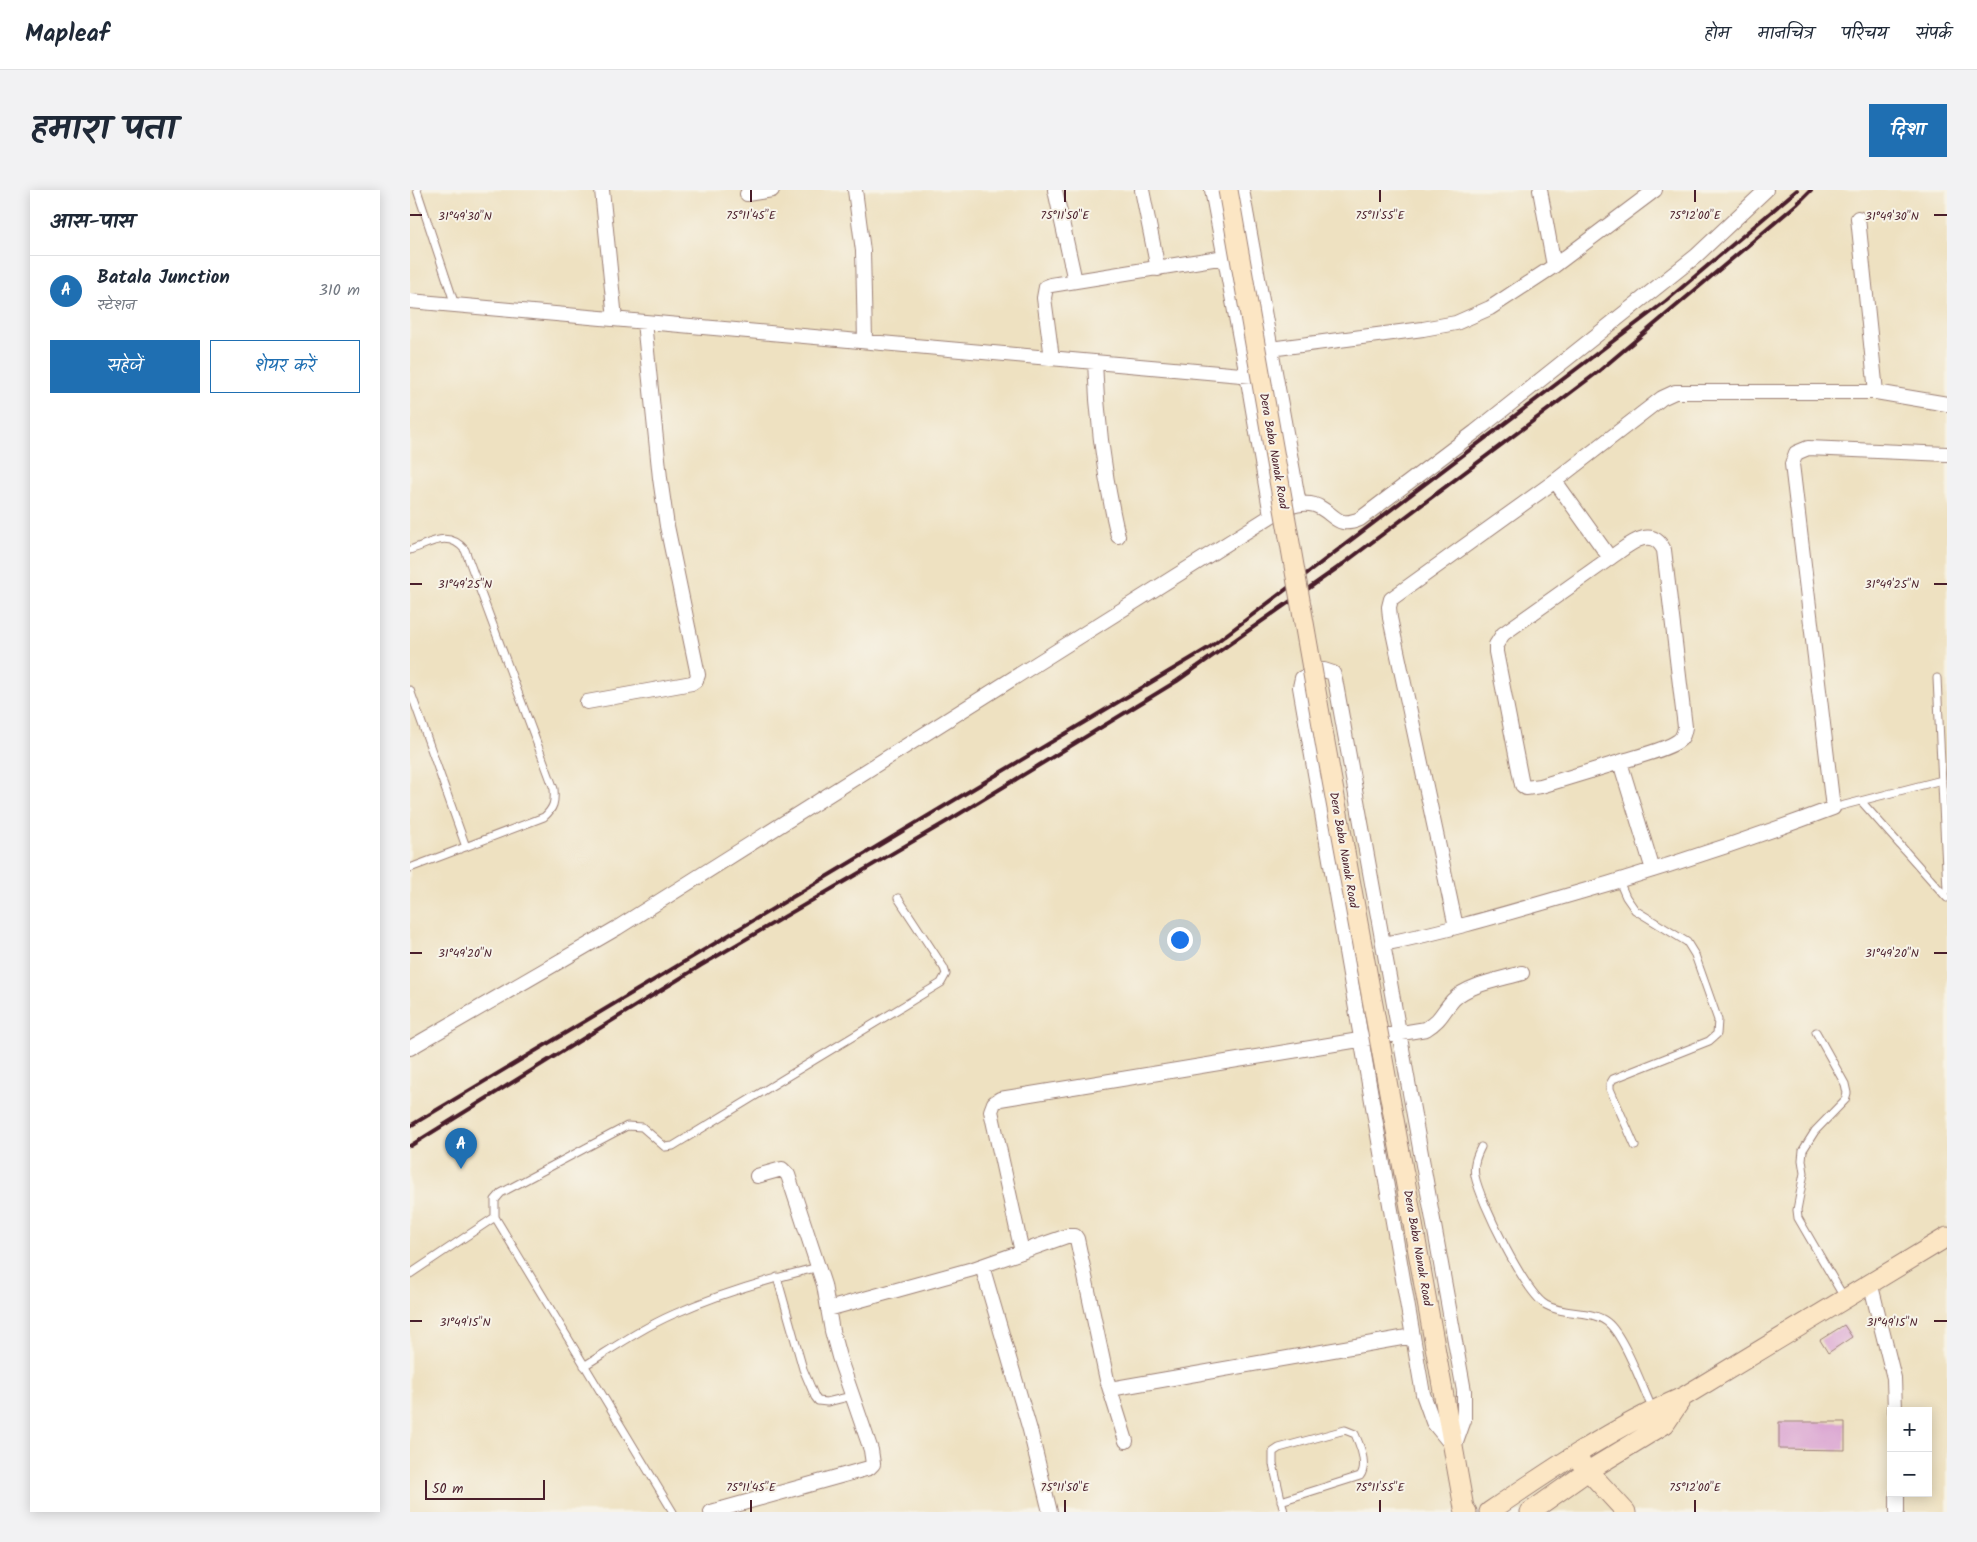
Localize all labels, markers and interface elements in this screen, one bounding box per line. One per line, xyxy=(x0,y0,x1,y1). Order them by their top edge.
text: Mapleaf xyxy=(25,15,109,54)
text: होम xyxy=(1704,20,1729,49)
text: मानचित्र xyxy=(1757,20,1813,49)
text: परिचय xyxy=(1841,20,1887,49)
text: संपर्क xyxy=(1915,20,1952,49)
text: हमारा पता xyxy=(30,102,176,158)
button: दिशा xyxy=(1869,104,1947,157)
text: आस-पास xyxy=(50,206,134,239)
text: 75°11'45"E xyxy=(726,206,777,225)
text: 75°11'50"E xyxy=(1041,206,1090,225)
text: 75°11'55"E xyxy=(1355,206,1406,225)
text: 75°12'00"E xyxy=(1669,206,1722,225)
text: 31°49'30"N xyxy=(438,207,492,226)
text: 31°49'30"N xyxy=(1865,207,1919,226)
text: Batala Junction xyxy=(97,263,230,293)
text: A xyxy=(61,278,71,303)
text: 310 m xyxy=(319,278,360,303)
text: स्टेशन xyxy=(97,293,135,318)
button: सहेजें xyxy=(50,340,200,393)
button: शेयर करें xyxy=(210,340,360,393)
street label: Dera Baba Nanak Road xyxy=(1254,391,1293,512)
text: 31°49'25"N xyxy=(438,575,492,594)
text: 31°49'25"N xyxy=(1865,575,1919,594)
street label: Dera Baba Nanak Road xyxy=(1324,790,1363,911)
your location xyxy=(1167,927,1193,953)
text: 31°49'20"N xyxy=(438,944,492,963)
text: 31°49'20"N xyxy=(1865,944,1919,963)
pin: A xyxy=(445,1128,477,1169)
street label: Dera Baba Nanak Road xyxy=(1398,1188,1437,1309)
text: 31°49'15"N xyxy=(439,1313,491,1332)
text: 31°49'15"N xyxy=(1866,1313,1918,1332)
map controls xyxy=(1887,1407,1932,1497)
button: + xyxy=(1887,1407,1932,1452)
button: − xyxy=(1887,1452,1932,1497)
scale bar xyxy=(425,1477,545,1500)
text: 50 m xyxy=(432,1478,463,1500)
text: 75°11'45"E xyxy=(726,1478,777,1497)
text: 75°11'50"E xyxy=(1041,1478,1090,1497)
text: 75°11'55"E xyxy=(1355,1478,1406,1497)
text: 75°12'00"E xyxy=(1669,1478,1722,1497)

